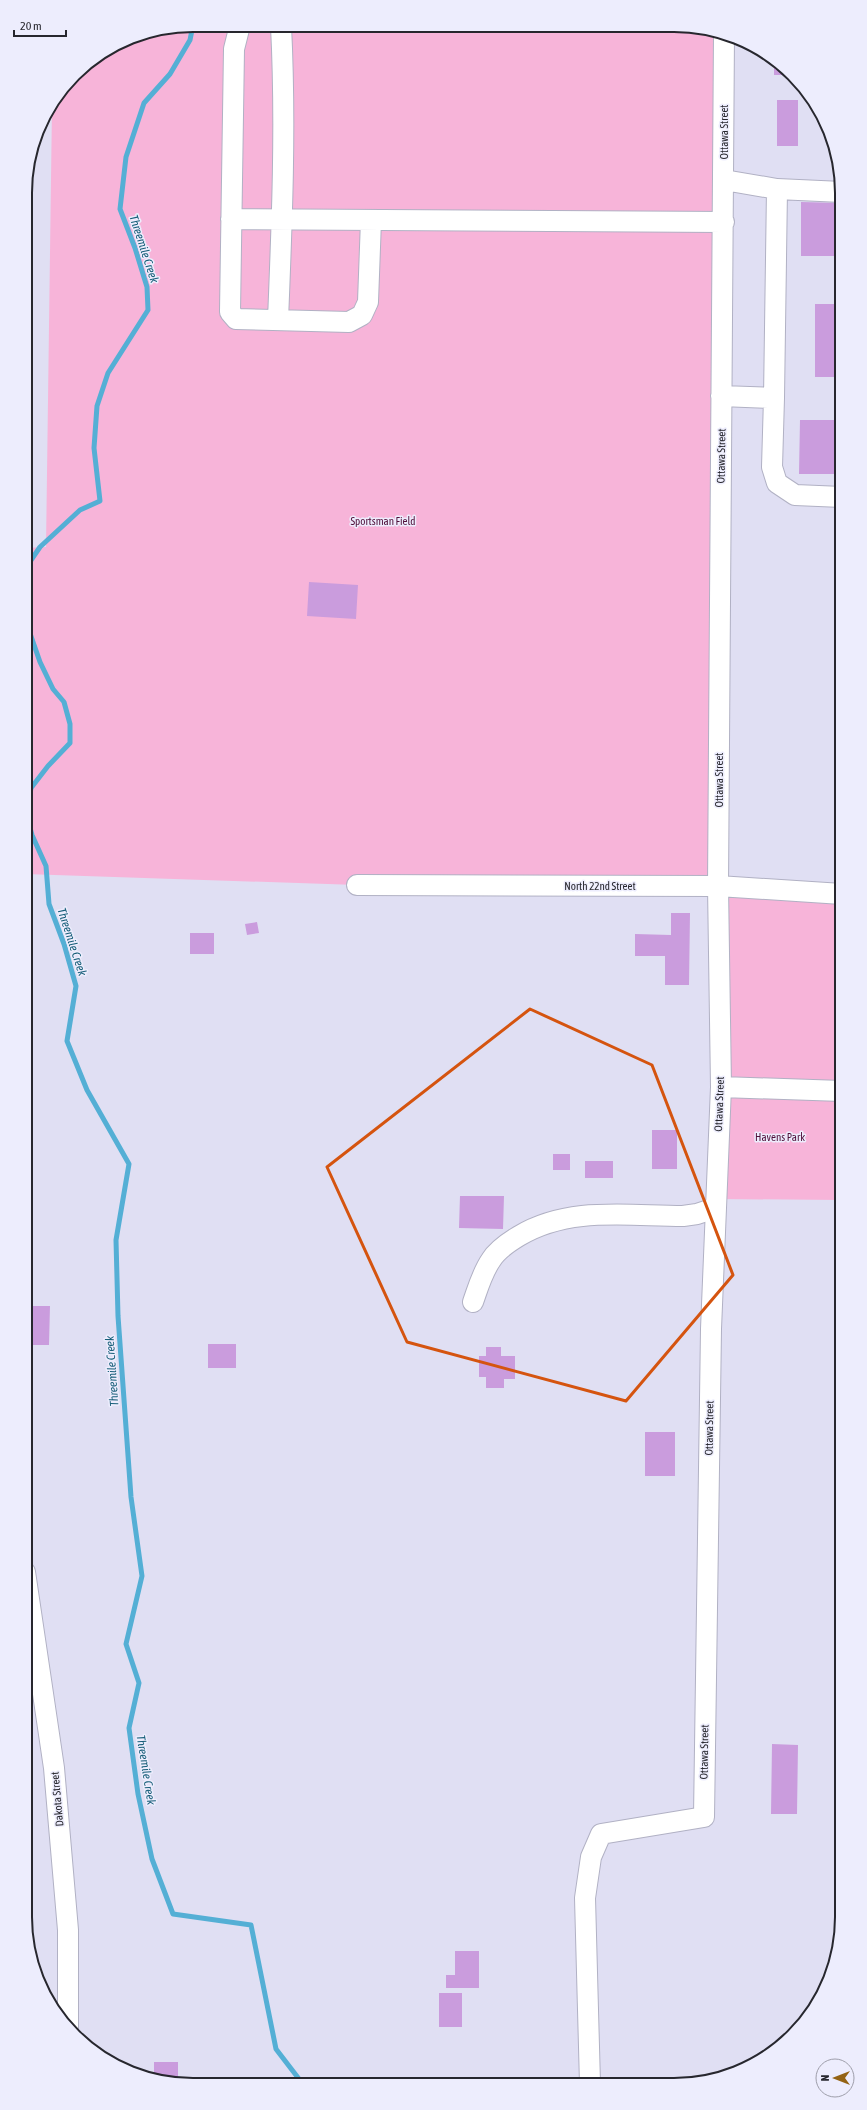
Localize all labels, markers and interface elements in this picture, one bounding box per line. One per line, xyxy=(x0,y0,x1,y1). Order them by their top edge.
scale bar xyxy=(14,12,66,38)
text: 20 m xyxy=(20,19,42,33)
street label: Ottawa Street xyxy=(718,104,730,160)
water label: Threemile Creek xyxy=(126,213,162,285)
street label: Ottawa Street xyxy=(715,428,727,484)
park label: Sportsman Field xyxy=(350,515,416,527)
street label: Ottawa Street xyxy=(713,752,725,808)
street label: North 22nd Street xyxy=(564,880,636,892)
water label: Threemile Creek xyxy=(54,906,90,978)
street label: Ottawa Street xyxy=(712,1076,726,1132)
park label: Havens Park xyxy=(755,1131,805,1143)
water label: Threemile Creek xyxy=(103,1335,121,1407)
street label: Ottawa Street xyxy=(703,1400,715,1456)
street label: Ottawa Street xyxy=(698,1724,710,1780)
water label: Threemile Creek xyxy=(134,1734,159,1807)
street label: Dakota Street xyxy=(49,1771,65,1827)
north arrow xyxy=(815,2058,855,2098)
text: N xyxy=(819,2075,831,2081)

